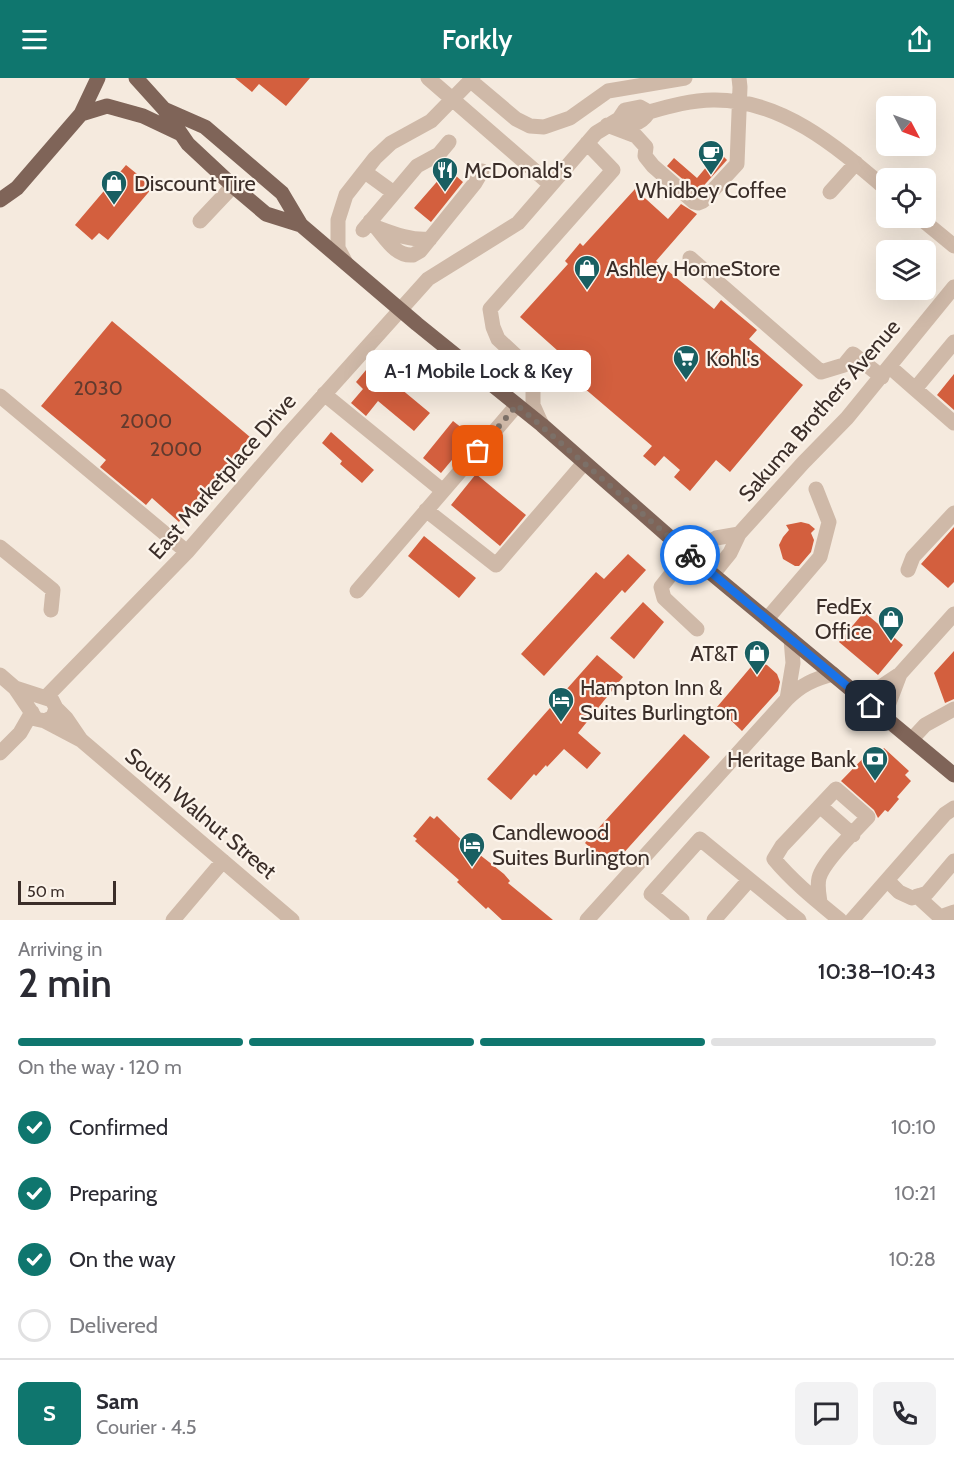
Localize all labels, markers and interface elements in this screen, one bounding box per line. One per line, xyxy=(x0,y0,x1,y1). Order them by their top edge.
icon: menu xyxy=(18,23,51,56)
text: Forkly xyxy=(442,23,512,56)
icon: share xyxy=(903,23,936,56)
north arrow xyxy=(876,96,936,156)
map controls xyxy=(876,96,936,300)
cafe icon: Whidbey Coffee xyxy=(696,138,726,176)
restaurant icon: McDonald's xyxy=(430,155,460,193)
place label: McDonald's xyxy=(464,157,572,184)
shop icon: Discount Tire xyxy=(99,168,129,206)
button: locate xyxy=(876,168,936,228)
place label: Discount Tire xyxy=(134,170,256,197)
place label: Whidbey Coffee xyxy=(635,177,787,204)
button: layers xyxy=(876,240,936,300)
shop icon: Ashley HomeStore xyxy=(572,253,602,291)
place label: Ashley HomeStore xyxy=(606,255,780,282)
street label: Sakuma Brothers Avenue xyxy=(733,314,906,507)
supermarket icon: Kohl's xyxy=(671,343,701,381)
place label: Kohl's xyxy=(706,345,759,372)
callout: A-1 Mobile Lock & Key xyxy=(366,349,590,391)
text: A-1 Mobile Lock & Key xyxy=(384,359,573,383)
house number: 2030 xyxy=(73,376,123,400)
street label: East Marketplace Drive xyxy=(143,388,302,565)
house number: 2000 xyxy=(120,409,172,433)
pin xyxy=(452,425,503,476)
icon: bag xyxy=(461,434,494,467)
house number: 2000 xyxy=(150,437,202,461)
courier xyxy=(660,525,720,585)
icon: bike xyxy=(674,539,707,572)
place label: FedEx Office xyxy=(815,593,873,645)
shop icon: FedEx Office xyxy=(876,604,906,642)
shop icon: AT&T xyxy=(742,638,772,676)
place label: AT&T xyxy=(690,640,738,667)
place label: Hampton Inn & Suites Burlington xyxy=(580,674,738,726)
pin xyxy=(845,680,896,731)
hotel icon: Hampton Inn & Suites Burlington xyxy=(546,685,576,723)
icon: home xyxy=(854,689,887,722)
street label: South Walnut Street xyxy=(120,742,282,885)
bank icon: Heritage Bank xyxy=(860,744,890,782)
place label: Heritage Bank xyxy=(727,746,856,773)
place label: Candlewood Suites Burlington xyxy=(492,819,650,871)
hotel icon: Candlewood Suites Burlington xyxy=(457,830,487,868)
scale bar xyxy=(18,878,116,906)
text: 50 m xyxy=(27,882,64,901)
text: Arriving in xyxy=(18,937,102,961)
text: 10:38–10:43 xyxy=(818,958,936,985)
text: 2 min xyxy=(18,959,112,1007)
text: On the way · 120 m xyxy=(18,1055,182,1079)
icon: check xyxy=(18,1111,51,1144)
text: Confirmed xyxy=(69,1114,168,1141)
text: 10:10 xyxy=(891,1115,936,1139)
icon: check xyxy=(18,1177,51,1210)
text: Preparing xyxy=(69,1180,157,1207)
text: 10:21 xyxy=(894,1181,936,1205)
icon: check xyxy=(18,1243,51,1276)
text: On the way xyxy=(69,1246,176,1273)
text: 10:28 xyxy=(889,1247,936,1271)
text: Delivered xyxy=(69,1312,158,1339)
button: chat xyxy=(795,1382,858,1445)
button: phone xyxy=(873,1382,936,1445)
text: Sam xyxy=(96,1388,139,1415)
text: S xyxy=(43,1400,56,1427)
text: Courier · 4.5 xyxy=(96,1415,197,1439)

